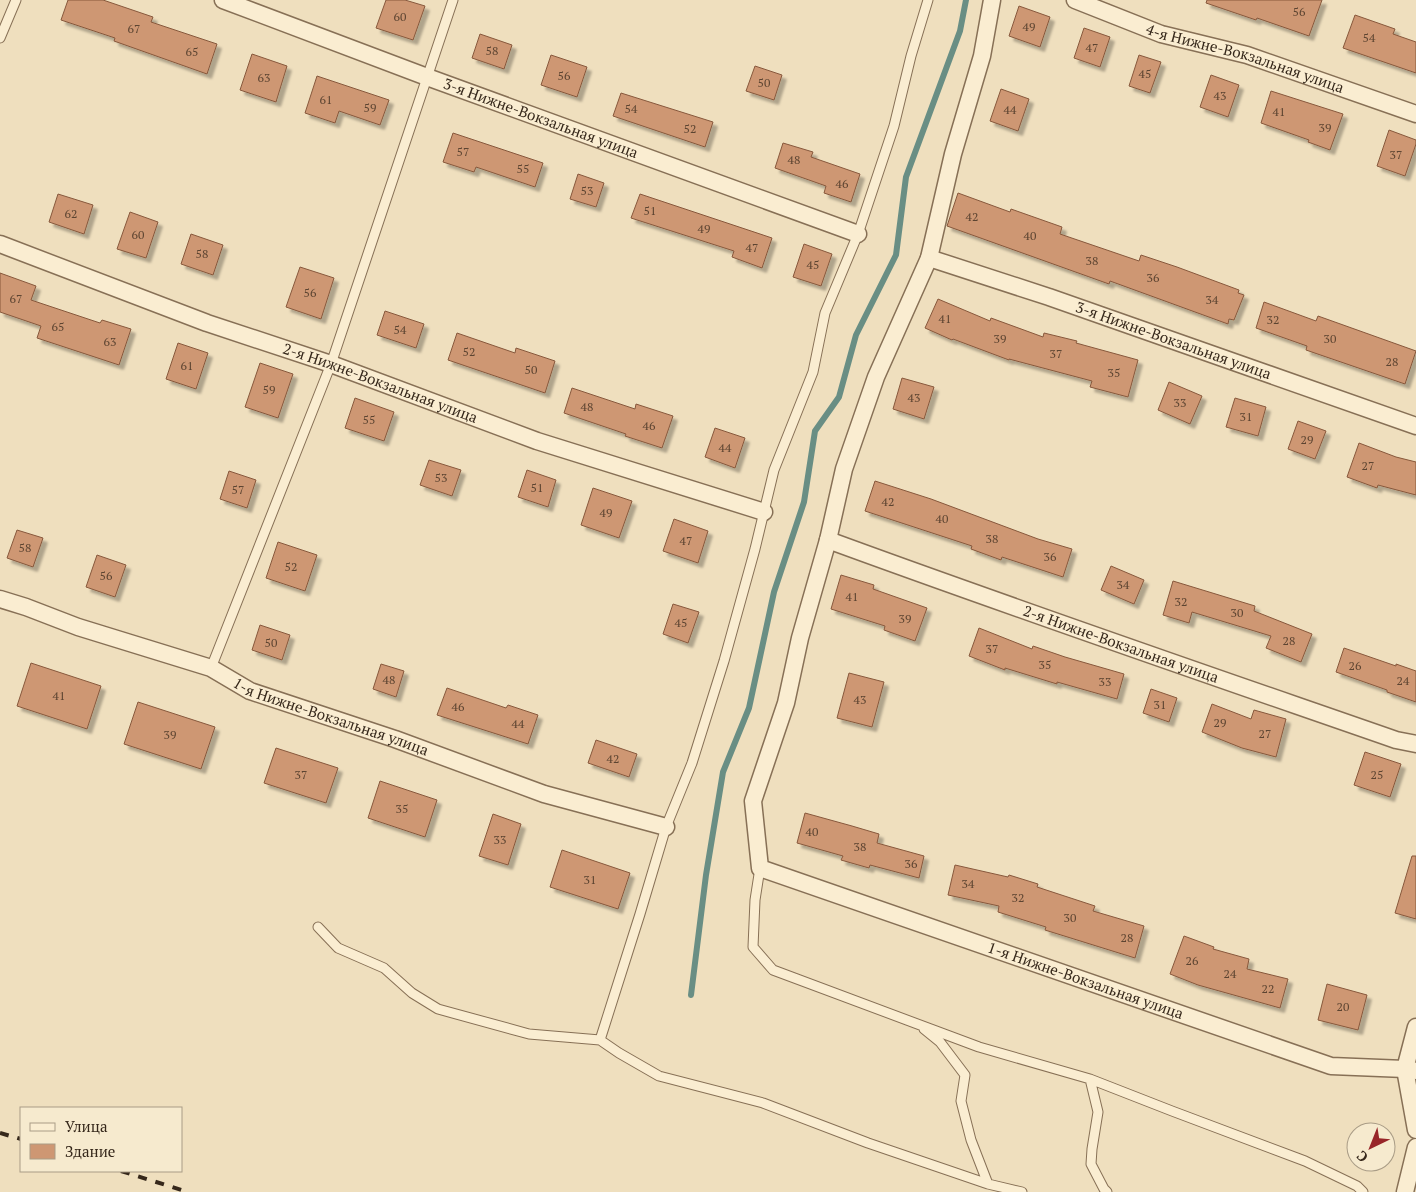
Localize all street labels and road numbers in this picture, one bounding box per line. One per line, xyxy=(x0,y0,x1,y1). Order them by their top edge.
street label: 4-я Нижне-Вокзальная улица xyxy=(1143,18,1347,97)
street label: 3-я Нижне-Вокзальная улица xyxy=(441,73,642,162)
street label: 3-я Нижне-Вокзальная улица xyxy=(1073,296,1275,383)
street label: 2-я Нижне-Вокзальная улица xyxy=(281,338,481,427)
street label: 2-я Нижне-Вокзальная улица xyxy=(1021,600,1222,687)
street label: 1-я Нижне-Вокзальная улица xyxy=(230,672,432,760)
street label: 1-я Нижне-Вокзальная улица xyxy=(985,937,1187,1023)

